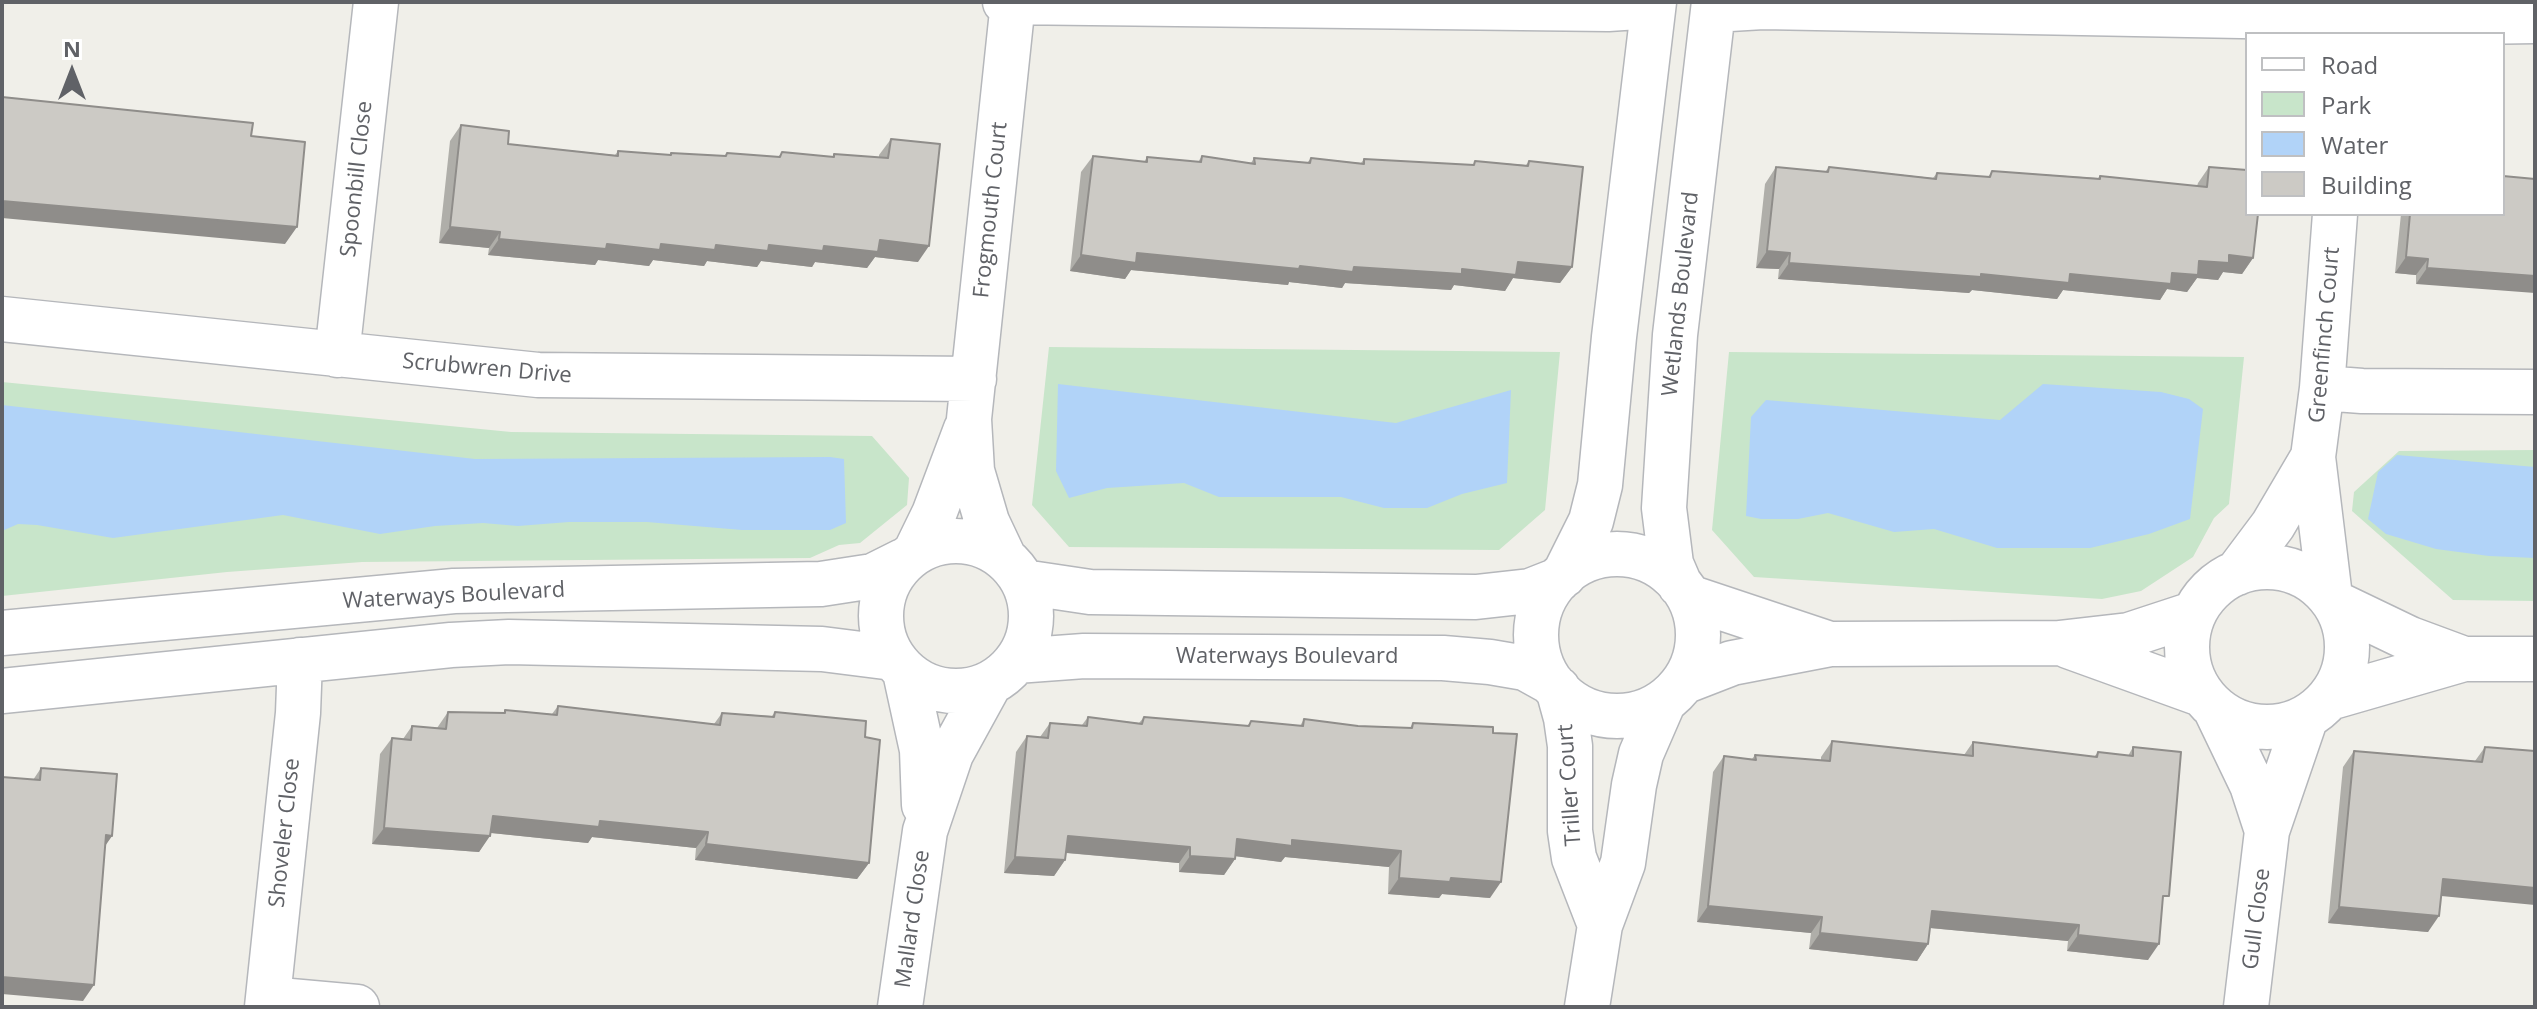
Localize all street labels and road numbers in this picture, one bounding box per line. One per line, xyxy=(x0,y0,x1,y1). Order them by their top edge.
street label: Spoonbill Close xyxy=(336,100,378,258)
street label: Frogmouth Court xyxy=(969,121,1013,299)
street label: Wetlands Boulevard xyxy=(1657,190,1705,398)
street label: Greenfinch Court xyxy=(2304,246,2346,424)
street label: Scrubwren Drive xyxy=(401,348,573,390)
street label: Waterways Boulevard xyxy=(342,577,566,615)
street label: Waterways Boulevard xyxy=(1176,644,1398,670)
street label: Triller Court xyxy=(1553,723,1587,847)
street label: Shoveler Close xyxy=(264,757,306,909)
street label: Mallard Close xyxy=(890,848,936,990)
street label: Gull Close xyxy=(2238,867,2276,971)

